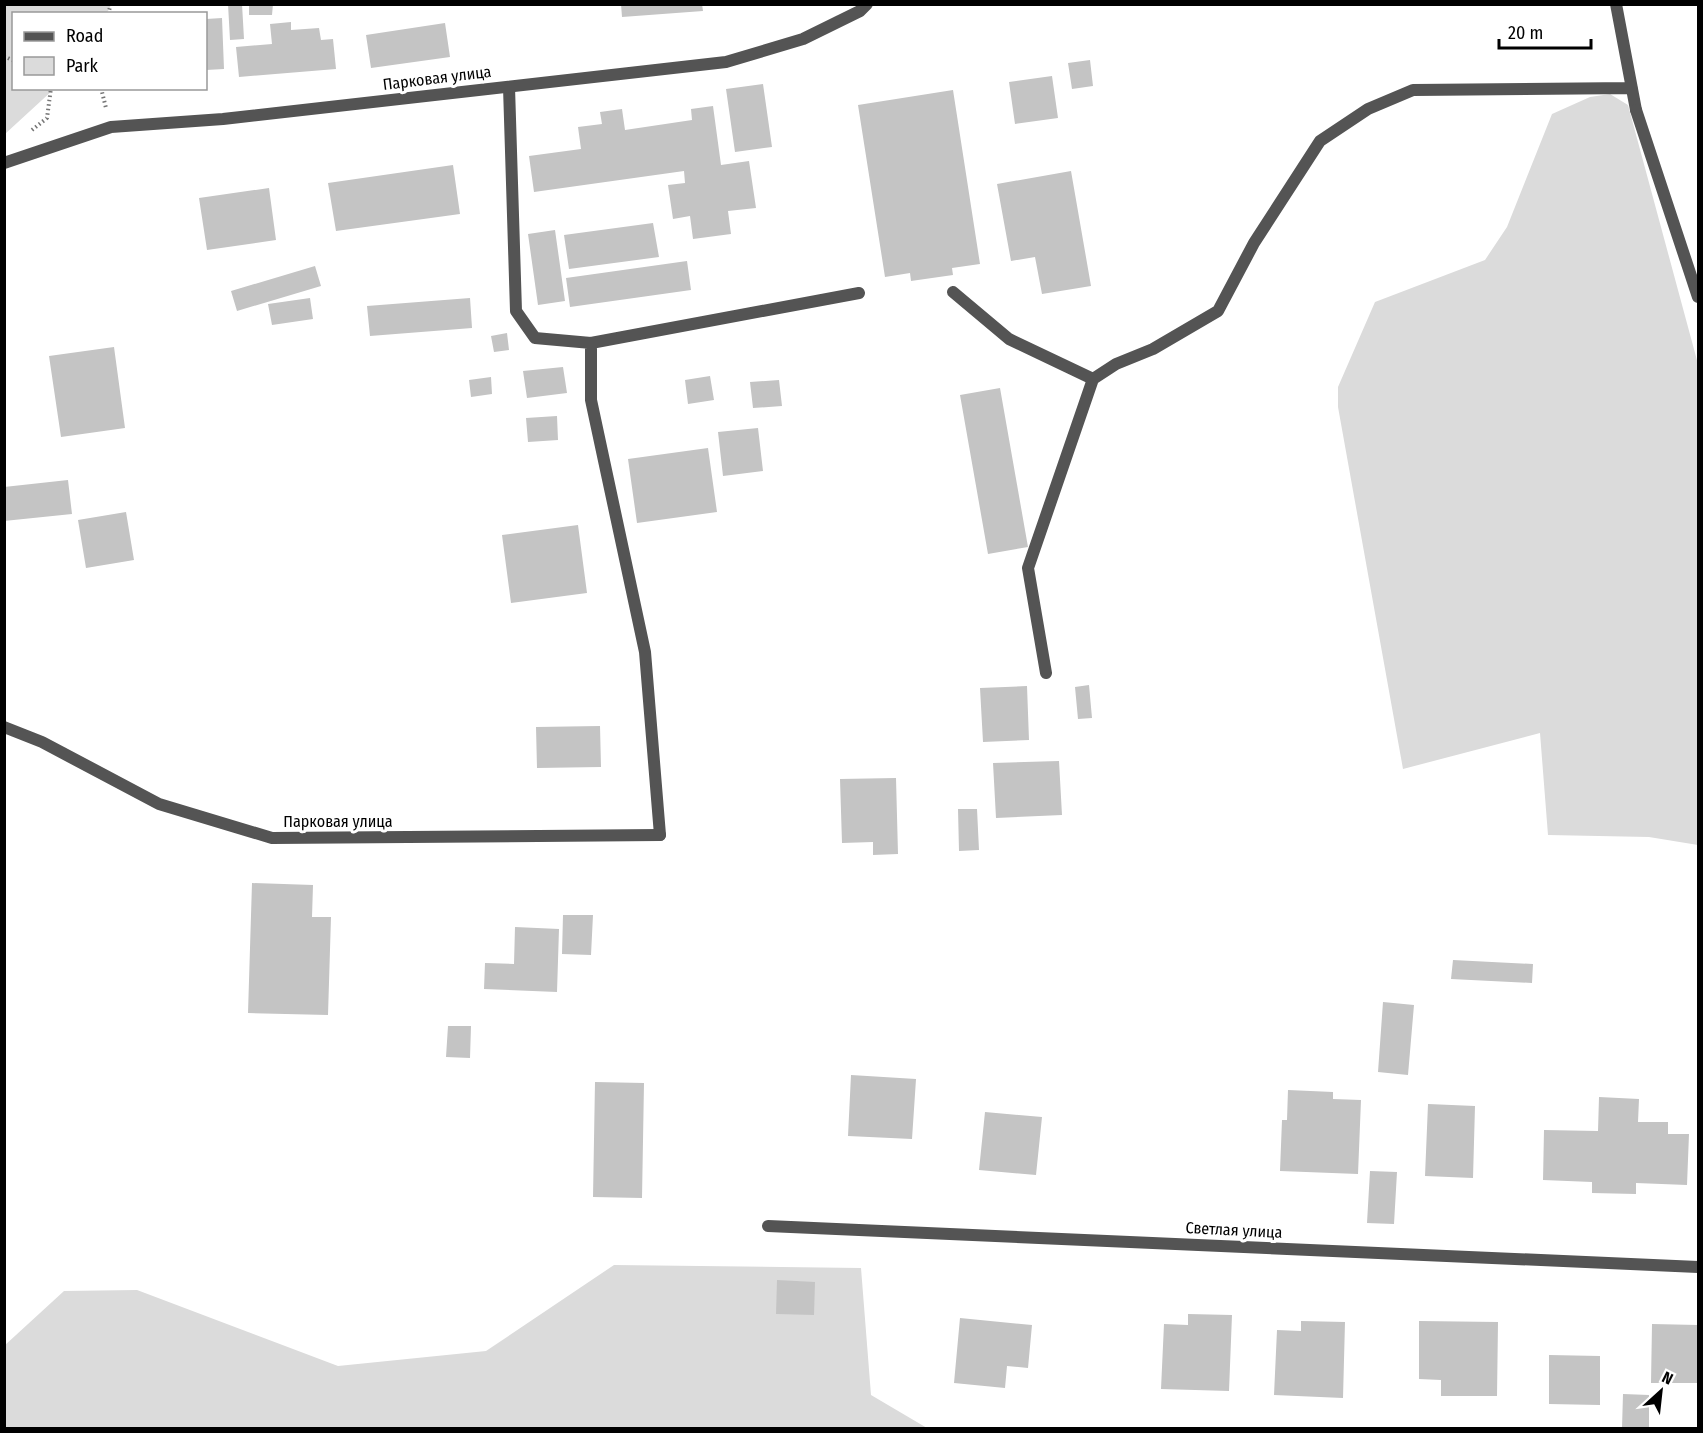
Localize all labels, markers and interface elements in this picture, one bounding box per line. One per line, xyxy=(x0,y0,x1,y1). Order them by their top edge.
legend xyxy=(12,12,207,90)
scale bar xyxy=(1499,12,1590,50)
text: 20 m xyxy=(1508,22,1543,44)
text: Road xyxy=(66,25,103,47)
text: Park xyxy=(66,55,99,77)
street label: Парковая улица xyxy=(382,62,493,94)
street label: Парковая улица xyxy=(283,812,393,831)
street label: Светлая улица xyxy=(1185,1218,1283,1242)
north arrow xyxy=(1631,1361,1691,1421)
text: N xyxy=(1659,1367,1676,1389)

